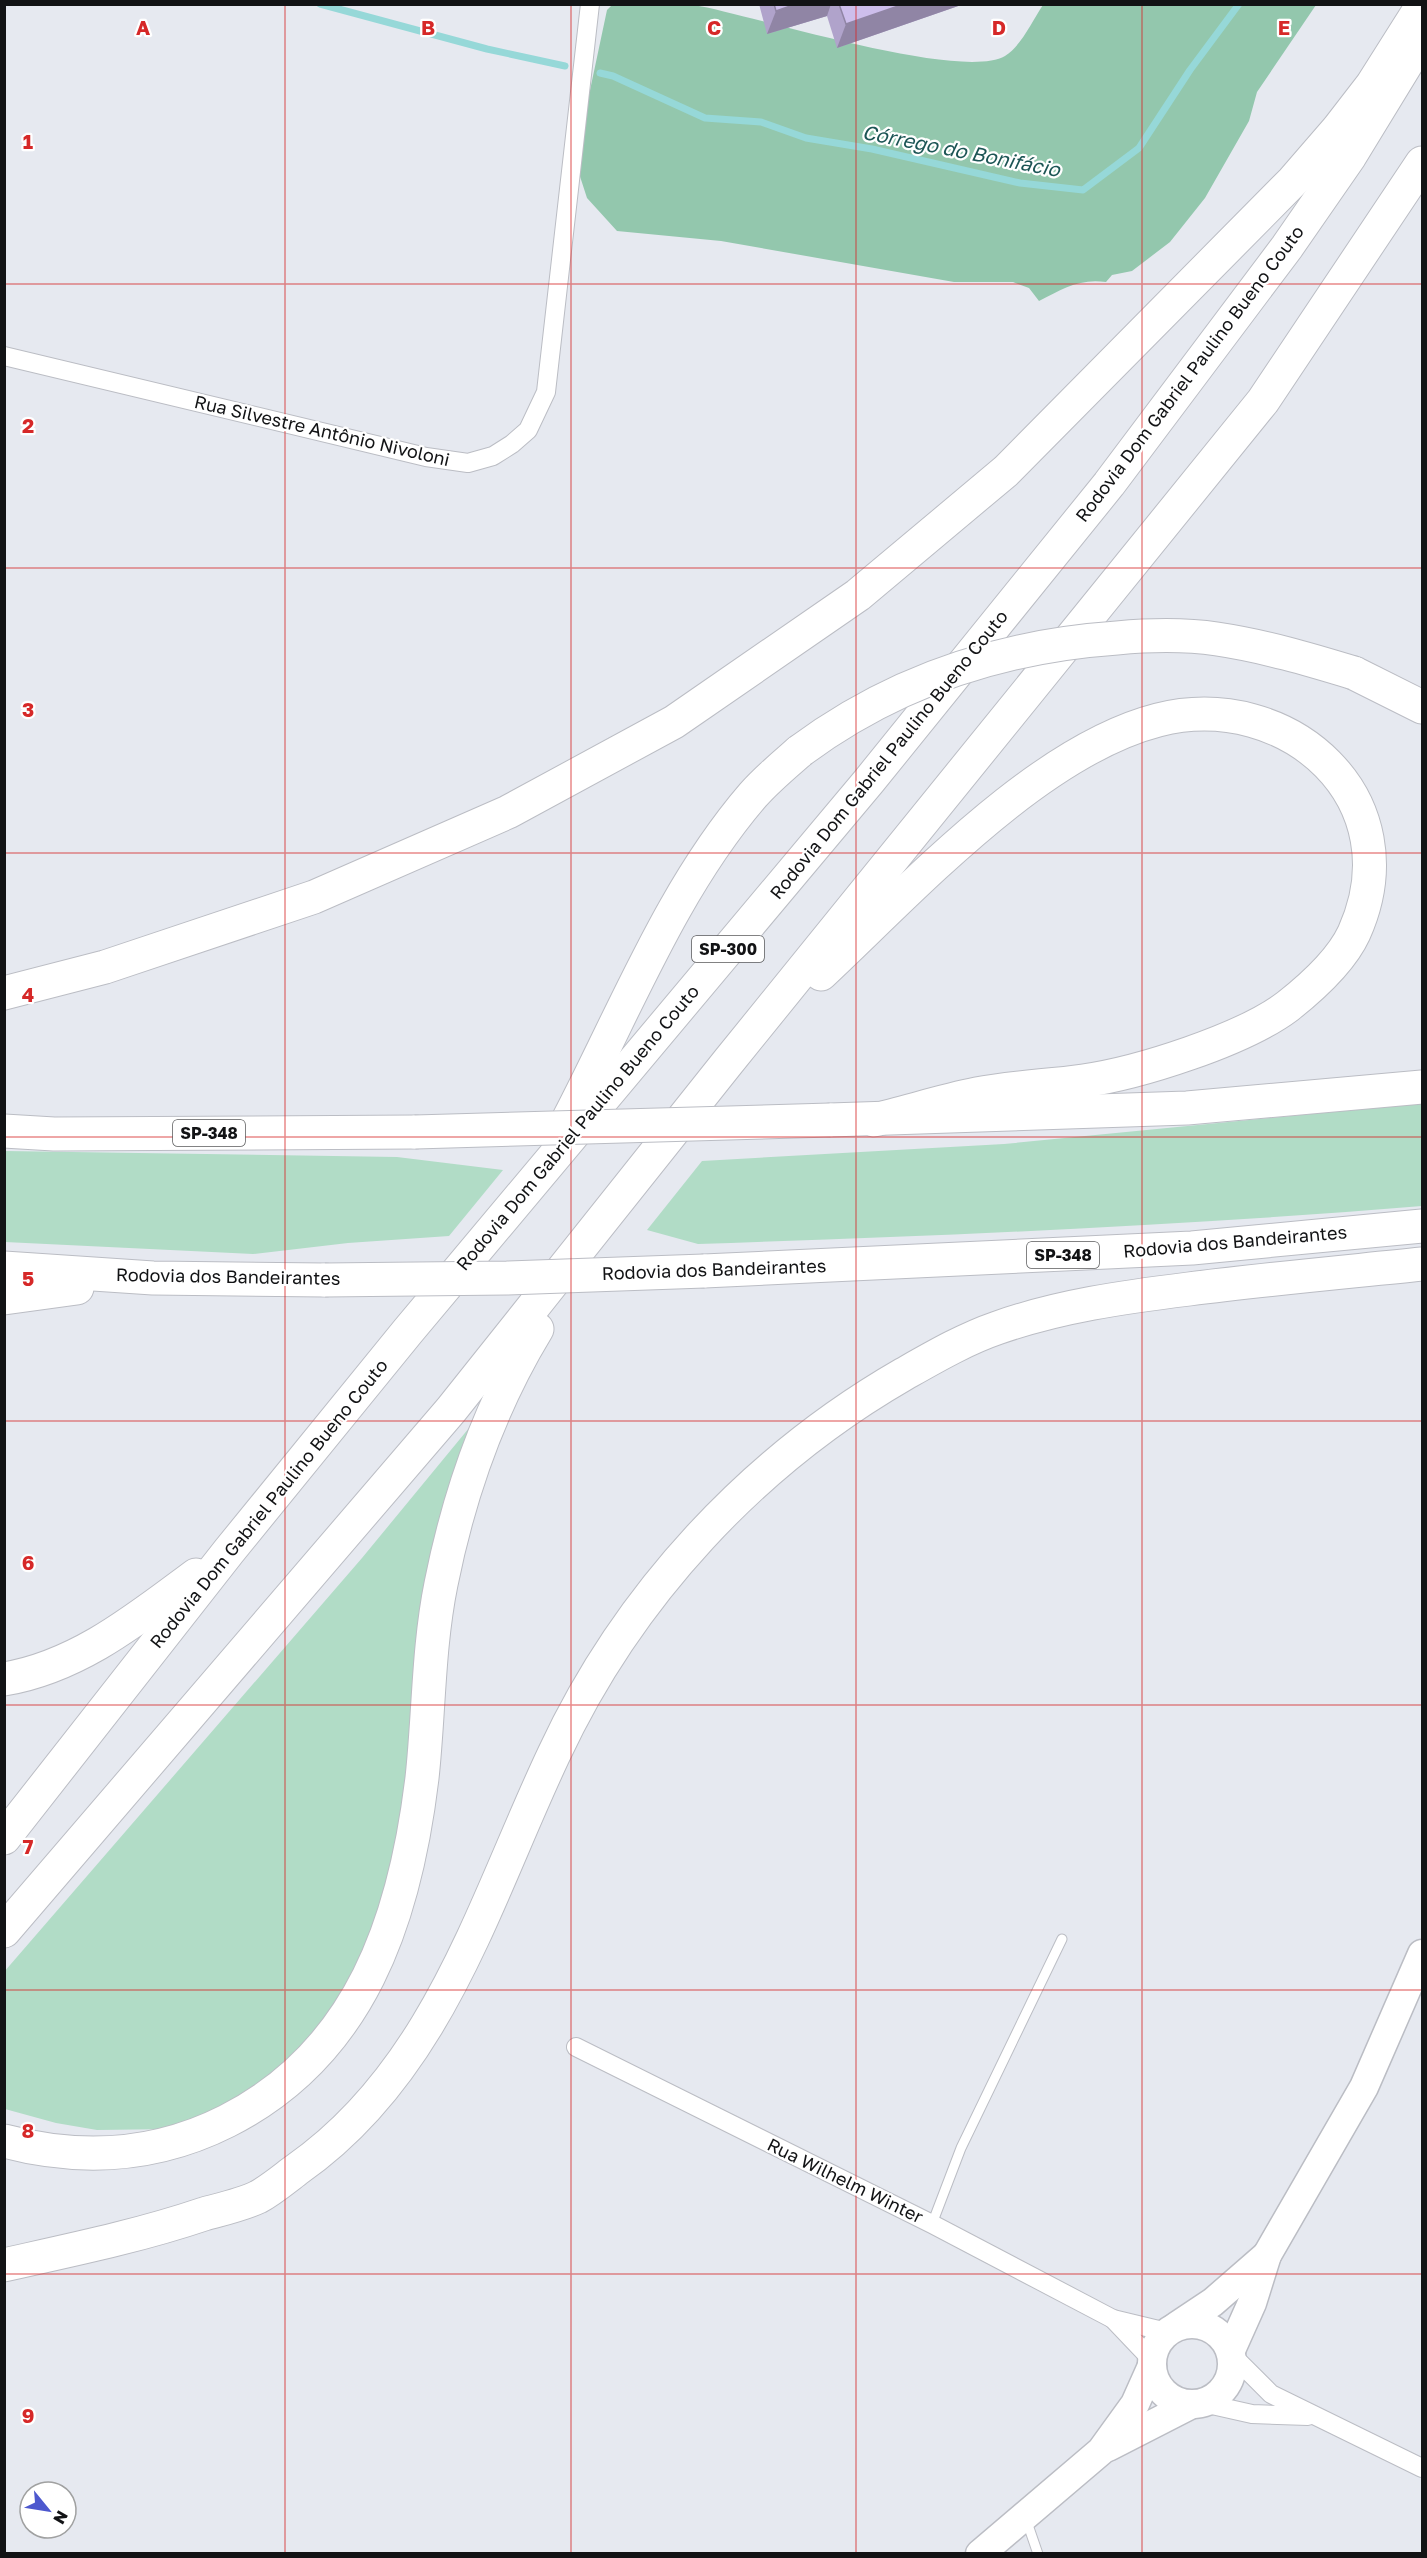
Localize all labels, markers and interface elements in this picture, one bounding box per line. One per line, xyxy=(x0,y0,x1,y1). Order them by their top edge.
text: A xyxy=(136,15,150,39)
text: B xyxy=(421,15,435,39)
text: C xyxy=(707,15,721,39)
text: D xyxy=(992,15,1006,39)
text: E xyxy=(1278,15,1290,39)
water label: Córrego do Bonifácio xyxy=(860,119,1063,182)
text: 1 xyxy=(23,129,33,153)
street label: Rodovia Dom Gabriel Paulino Bueno Couto xyxy=(1070,221,1308,526)
street label: Rua Silvestre Antônio Nivoloni xyxy=(192,390,452,470)
text: 2 xyxy=(22,413,34,437)
street label: Rodovia Dom Gabriel Paulino Bueno Couto xyxy=(765,605,1012,903)
text: 3 xyxy=(22,697,34,721)
road number: SP-300 xyxy=(692,936,764,962)
street label: Rodovia Dom Gabriel Paulino Bueno Couto xyxy=(451,980,703,1274)
text: 4 xyxy=(22,982,34,1006)
road number: SP-348 xyxy=(173,1120,245,1146)
street label: Rodovia dos Bandeirantes xyxy=(1122,1220,1348,1262)
road number: SP-348 xyxy=(1027,1242,1099,1268)
street label: Rodovia dos Bandeirantes xyxy=(601,1254,827,1284)
street label: Rodovia dos Bandeirantes xyxy=(116,1263,340,1289)
text: 5 xyxy=(22,1266,34,1290)
street label: Rodovia Dom Gabriel Paulino Bueno Couto xyxy=(145,1354,392,1652)
text: 6 xyxy=(22,1550,34,1574)
text: 7 xyxy=(23,1834,34,1858)
text: 8 xyxy=(22,2118,34,2142)
street label: Rua Wilhelm Winter xyxy=(764,2133,927,2227)
text: 9 xyxy=(22,2403,34,2427)
north arrow xyxy=(18,2480,78,2540)
text: N xyxy=(49,2507,73,2528)

